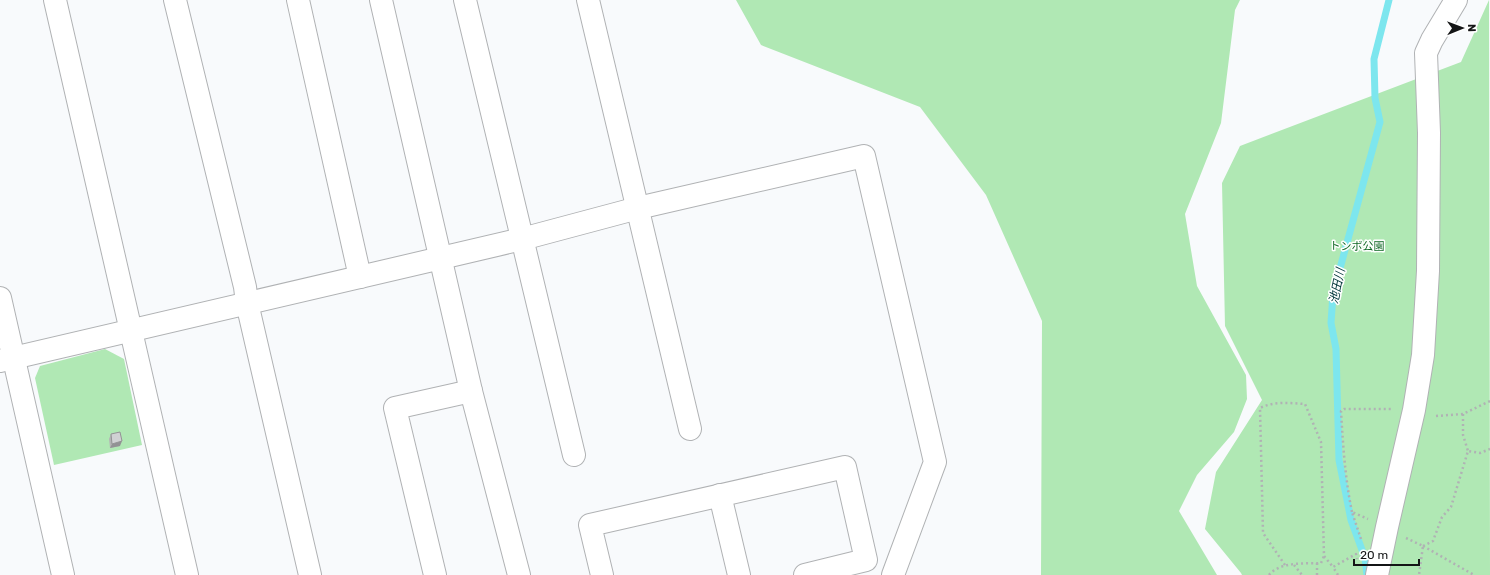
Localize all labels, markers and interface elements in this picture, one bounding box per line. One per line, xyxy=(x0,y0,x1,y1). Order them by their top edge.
north arrow xyxy=(1442,8,1482,48)
text: N xyxy=(1465,24,1478,32)
park label: トンボ公園 xyxy=(1330,240,1385,253)
water label: 池田川 xyxy=(1326,265,1348,305)
scale bar xyxy=(1354,541,1419,567)
text: 20 m xyxy=(1360,548,1388,562)

